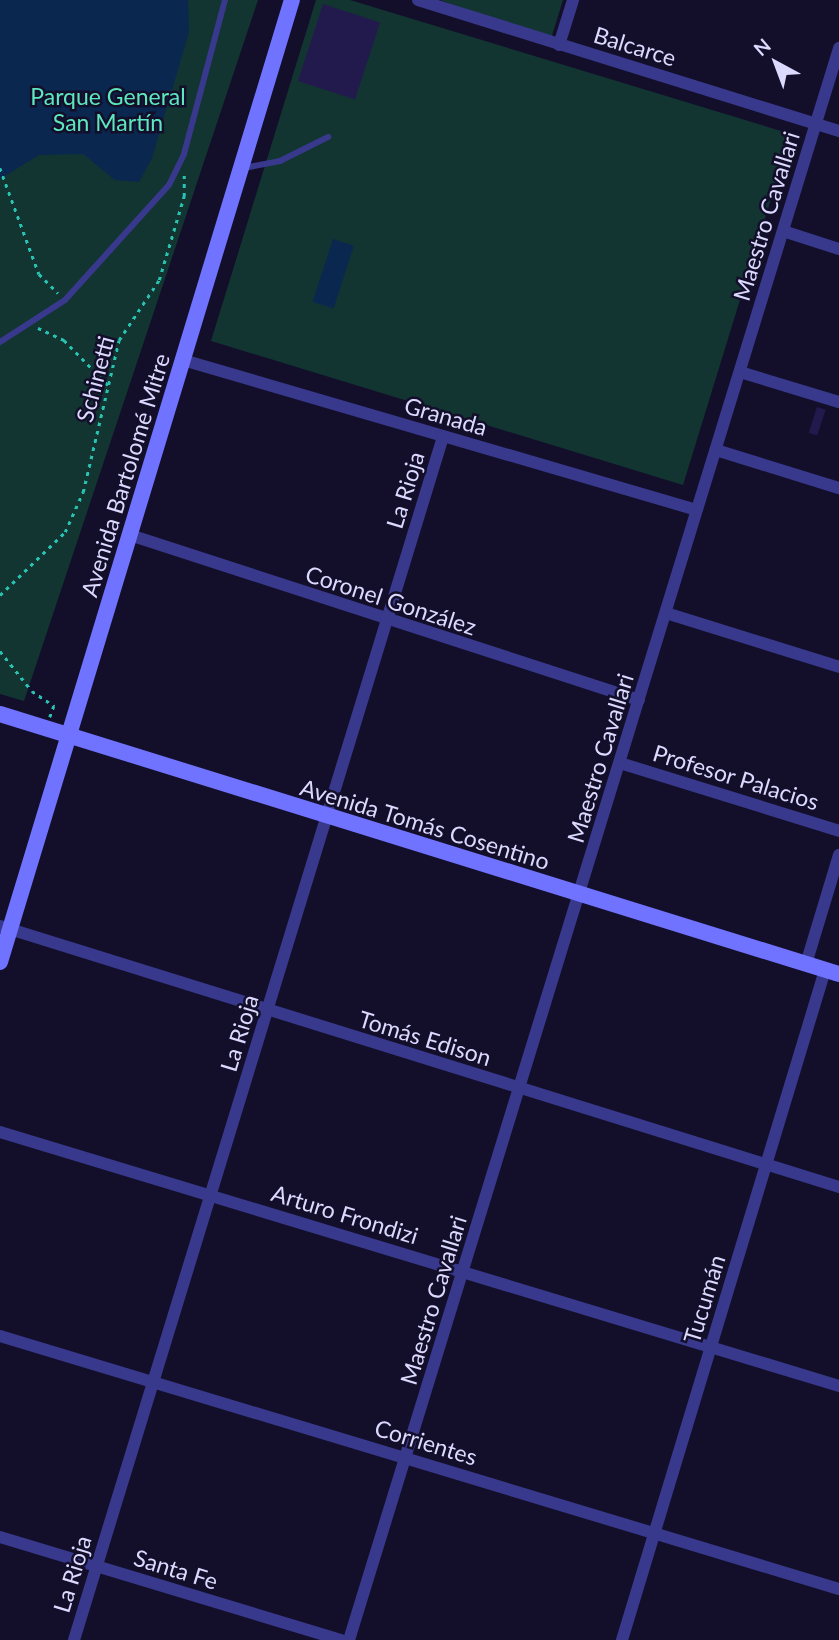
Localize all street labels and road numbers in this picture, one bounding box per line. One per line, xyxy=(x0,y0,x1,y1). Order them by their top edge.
street label: Balcarce xyxy=(590,20,680,72)
street label: Maestro Cavallari xyxy=(727,128,805,304)
street label: Schinetti xyxy=(70,333,120,425)
street label: Avenida Bartolomé Mitre xyxy=(75,350,175,600)
street label: Granada xyxy=(401,391,491,441)
street label: La Rioja xyxy=(380,448,430,532)
street label: Coronel González xyxy=(302,559,480,641)
street label: Maestro Cavallari xyxy=(561,670,639,846)
street label: Profesor Palacios xyxy=(649,739,823,815)
street label: Avenida Tomás Cosentino xyxy=(297,773,553,875)
street label: La Rioja xyxy=(214,991,264,1075)
street label: Tomás Edison xyxy=(355,1005,495,1071)
street label: Arturo Frondizi xyxy=(268,1179,422,1249)
street label: Maestro Cavallari xyxy=(394,1212,472,1388)
street label: Tucumán xyxy=(678,1251,730,1347)
street label: Corrientes xyxy=(371,1413,481,1471)
street label: La Rioja xyxy=(47,1532,97,1616)
street label: Santa Fe xyxy=(131,1543,221,1595)

